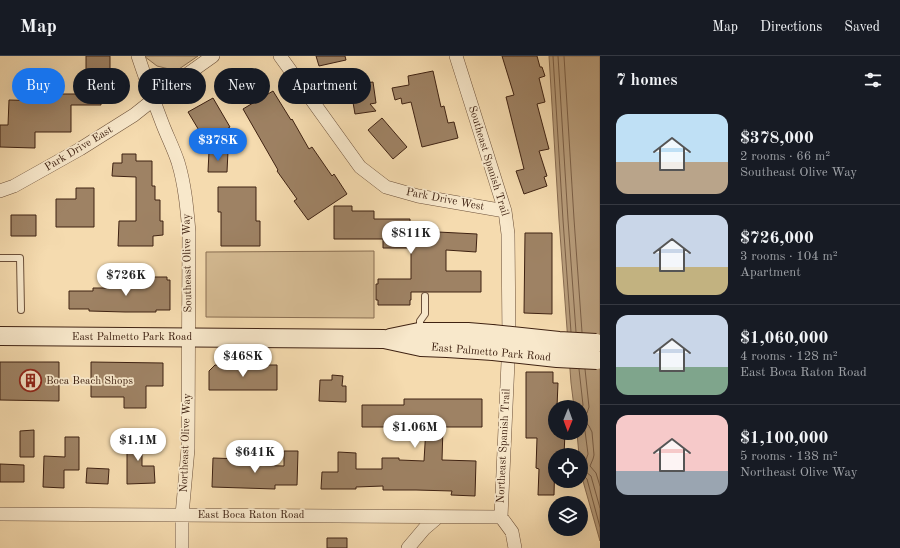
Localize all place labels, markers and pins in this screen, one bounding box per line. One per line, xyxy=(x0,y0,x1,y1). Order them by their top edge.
pin: $378K xyxy=(190,128,246,162)
pin: $811K xyxy=(383,221,439,255)
pin: $726K xyxy=(98,263,154,297)
pin: $468K xyxy=(215,344,271,378)
building icon: Boca Beach Shops xyxy=(17,368,43,394)
place label: Boca Beach Shops xyxy=(46,376,133,387)
pin: $1.06M xyxy=(382,415,448,449)
pin: $1.1M xyxy=(110,428,166,462)
pin: $641K xyxy=(227,440,283,474)

